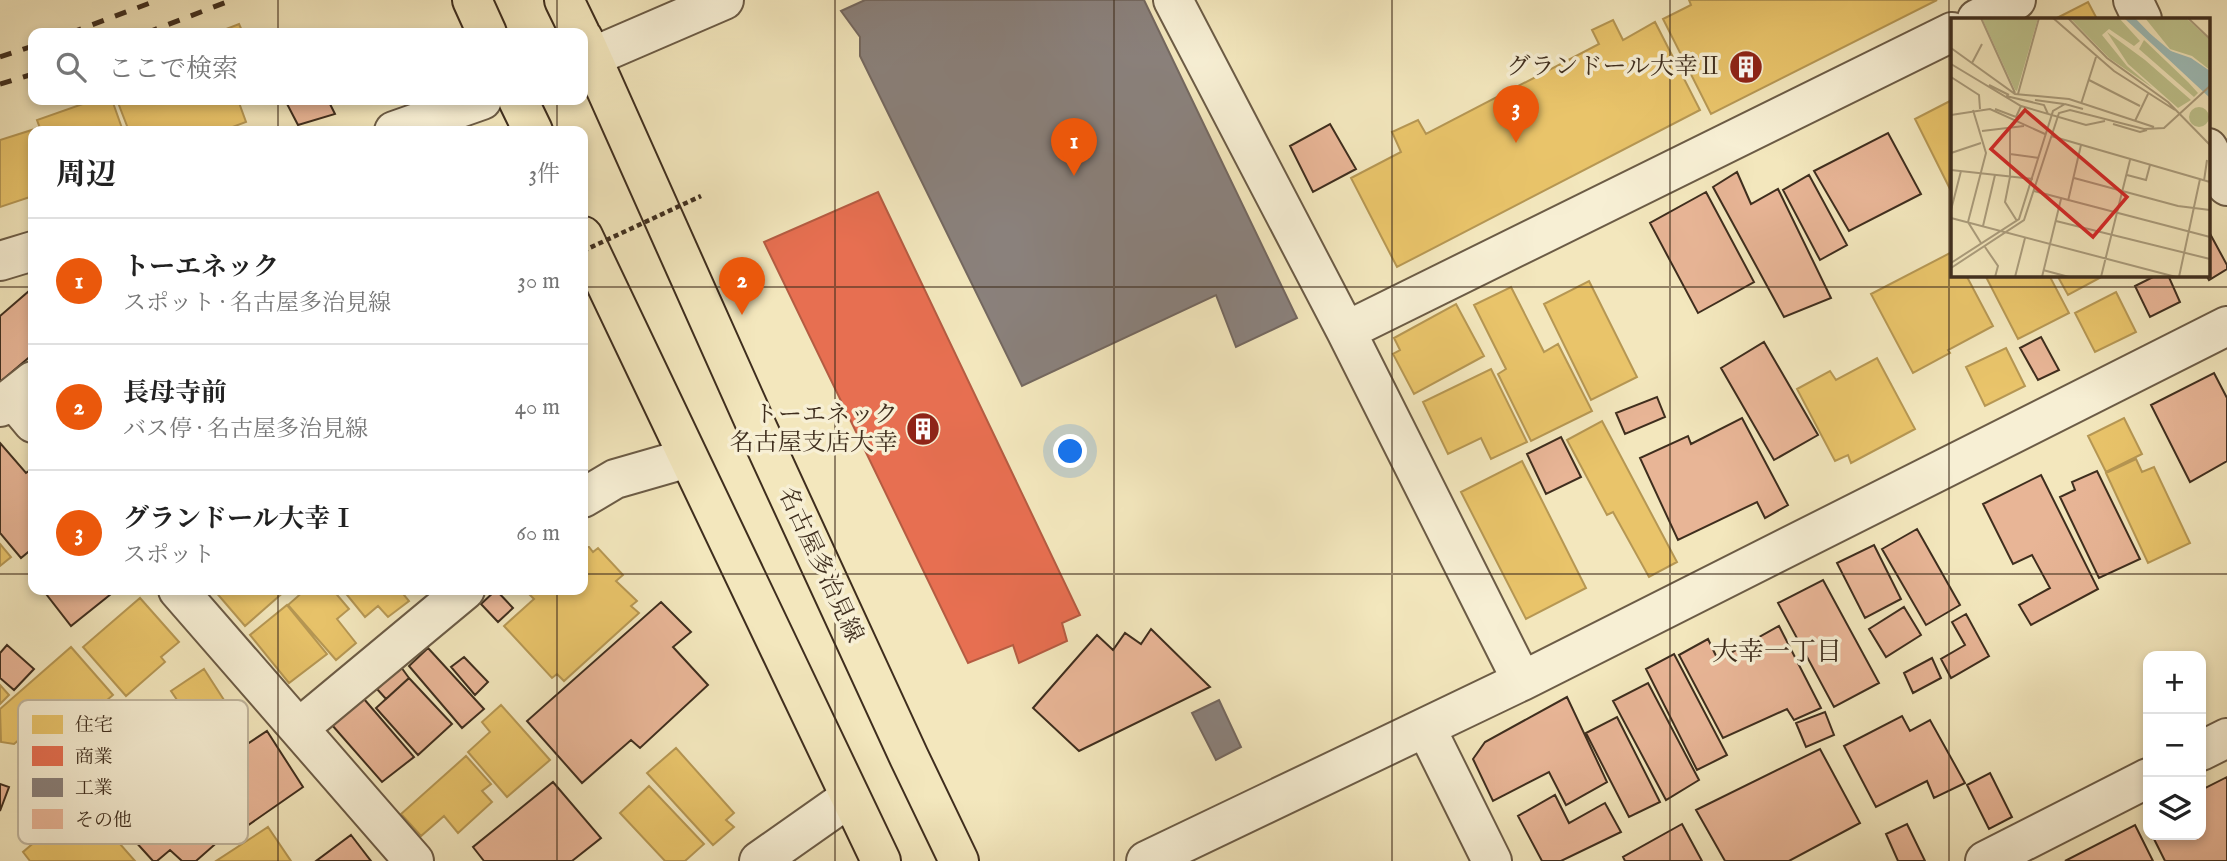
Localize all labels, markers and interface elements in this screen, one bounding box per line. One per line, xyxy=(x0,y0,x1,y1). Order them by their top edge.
inset map xyxy=(1951,18,2210,276)
search box xyxy=(28,28,588,105)
icon: search xyxy=(52,48,90,86)
building icon: グランドール大幸Ⅱ xyxy=(1727,48,1765,86)
place label: グランドール大幸Ⅱ xyxy=(1506,52,1722,83)
text: ここで検索 xyxy=(108,53,238,86)
pin: 3 xyxy=(1493,85,1539,143)
pin: 1 xyxy=(1051,118,1097,176)
text: 周辺 xyxy=(56,157,116,195)
text: 3件 xyxy=(528,160,560,189)
text: トーエネック xyxy=(123,251,279,284)
pin: 2 xyxy=(719,257,765,315)
text: 1 xyxy=(75,267,83,296)
text: 30 m xyxy=(517,267,560,296)
text: スポット · 名古屋多治見線 xyxy=(123,289,391,318)
text: 長母寺前 xyxy=(123,377,227,410)
text: 2 xyxy=(74,393,84,422)
text: 40 m xyxy=(515,393,560,422)
place label: トーエネック 名古屋支店大幸 xyxy=(730,400,898,459)
building icon: トーエネック 名古屋支店大幸 xyxy=(904,410,942,448)
text: バス停 · 名古屋多治見線 xyxy=(123,415,368,444)
your location xyxy=(1053,434,1087,468)
street label: 名古屋多治見線 xyxy=(770,482,870,648)
text: グランドール大幸Ⅰ xyxy=(123,503,356,536)
text: 3 xyxy=(75,519,83,548)
text: 60 m xyxy=(516,519,560,548)
text: スポット xyxy=(123,541,215,570)
district label: 大幸一丁目 xyxy=(1712,636,1842,669)
map controls xyxy=(2143,651,2206,840)
button: + xyxy=(2143,651,2206,714)
legend xyxy=(18,700,248,844)
text: 住宅 xyxy=(75,714,113,738)
button: − xyxy=(2143,714,2206,777)
text: 商業 xyxy=(75,746,113,770)
text: 工業 xyxy=(75,777,113,801)
button: layers xyxy=(2143,777,2206,840)
text: その他 xyxy=(75,809,132,833)

